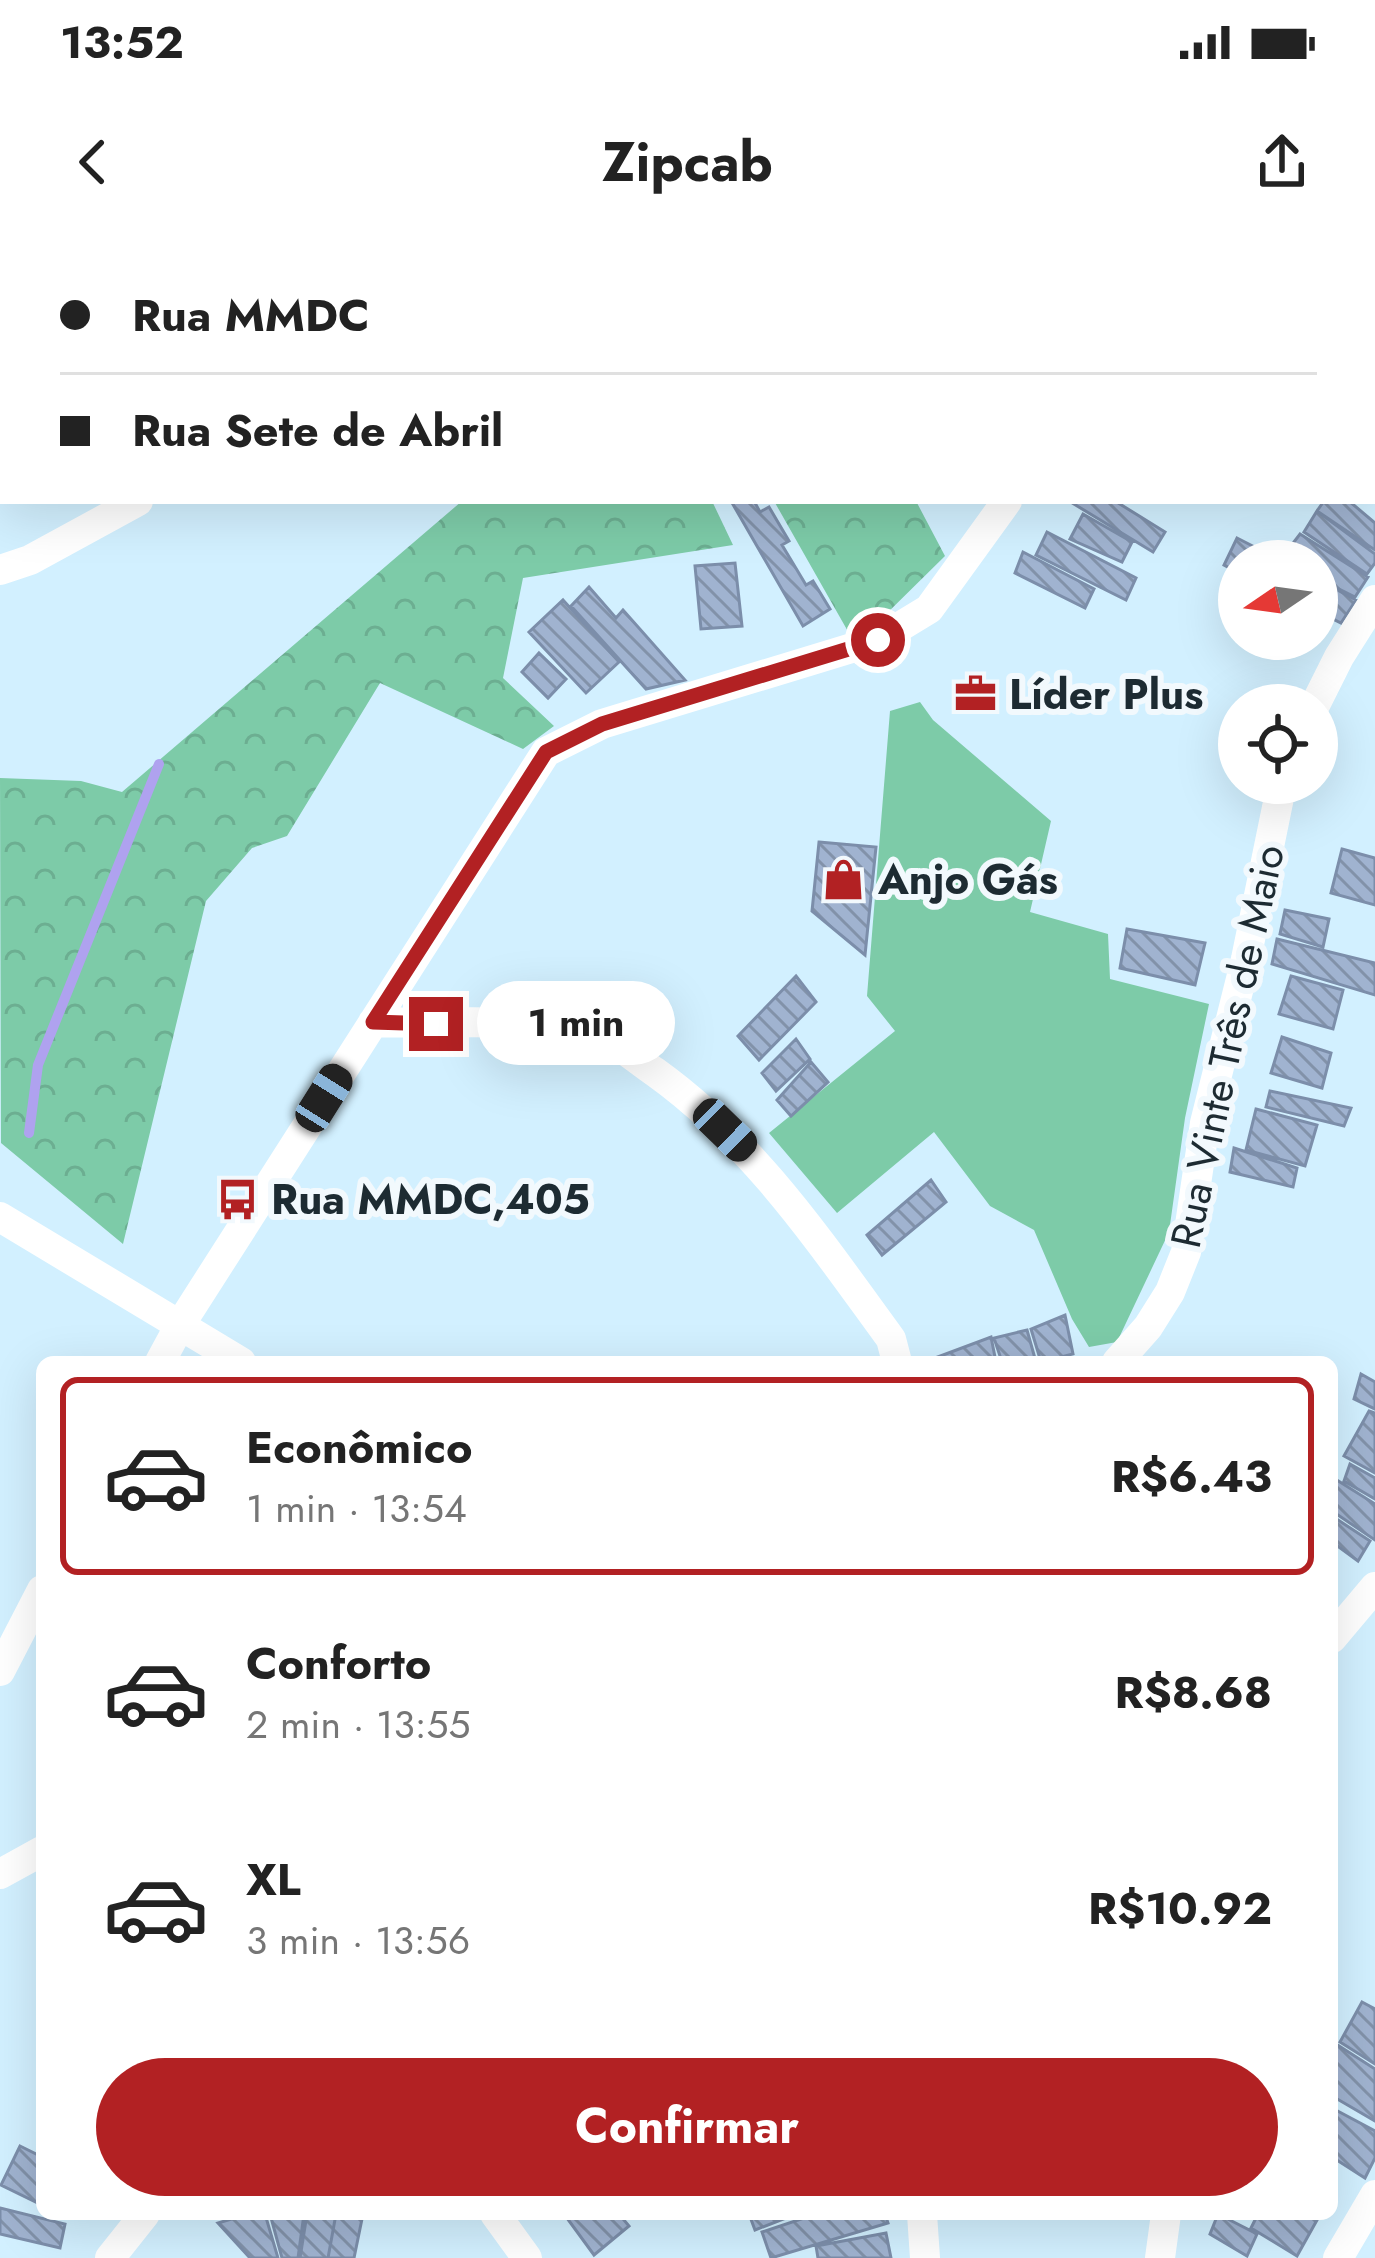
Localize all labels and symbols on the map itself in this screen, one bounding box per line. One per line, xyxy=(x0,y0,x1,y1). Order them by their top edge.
north arrow xyxy=(1218,540,1338,660)
route start xyxy=(851,613,905,667)
place label: Líder Plus xyxy=(1009,664,1203,725)
office icon: Líder Plus xyxy=(952,671,998,717)
street label: Rua Vinte Três de Maio xyxy=(1155,839,1300,1253)
place label: Anjo Gás xyxy=(877,849,1058,910)
shop icon: Anjo Gás xyxy=(821,856,867,902)
callout: 1 min xyxy=(478,982,676,1066)
route end xyxy=(409,997,463,1051)
car xyxy=(290,1058,358,1138)
car xyxy=(687,1092,763,1168)
place label: Rua MMDC,405 xyxy=(271,1169,590,1230)
bus stop icon: Rua MMDC,405 xyxy=(214,1176,260,1222)

